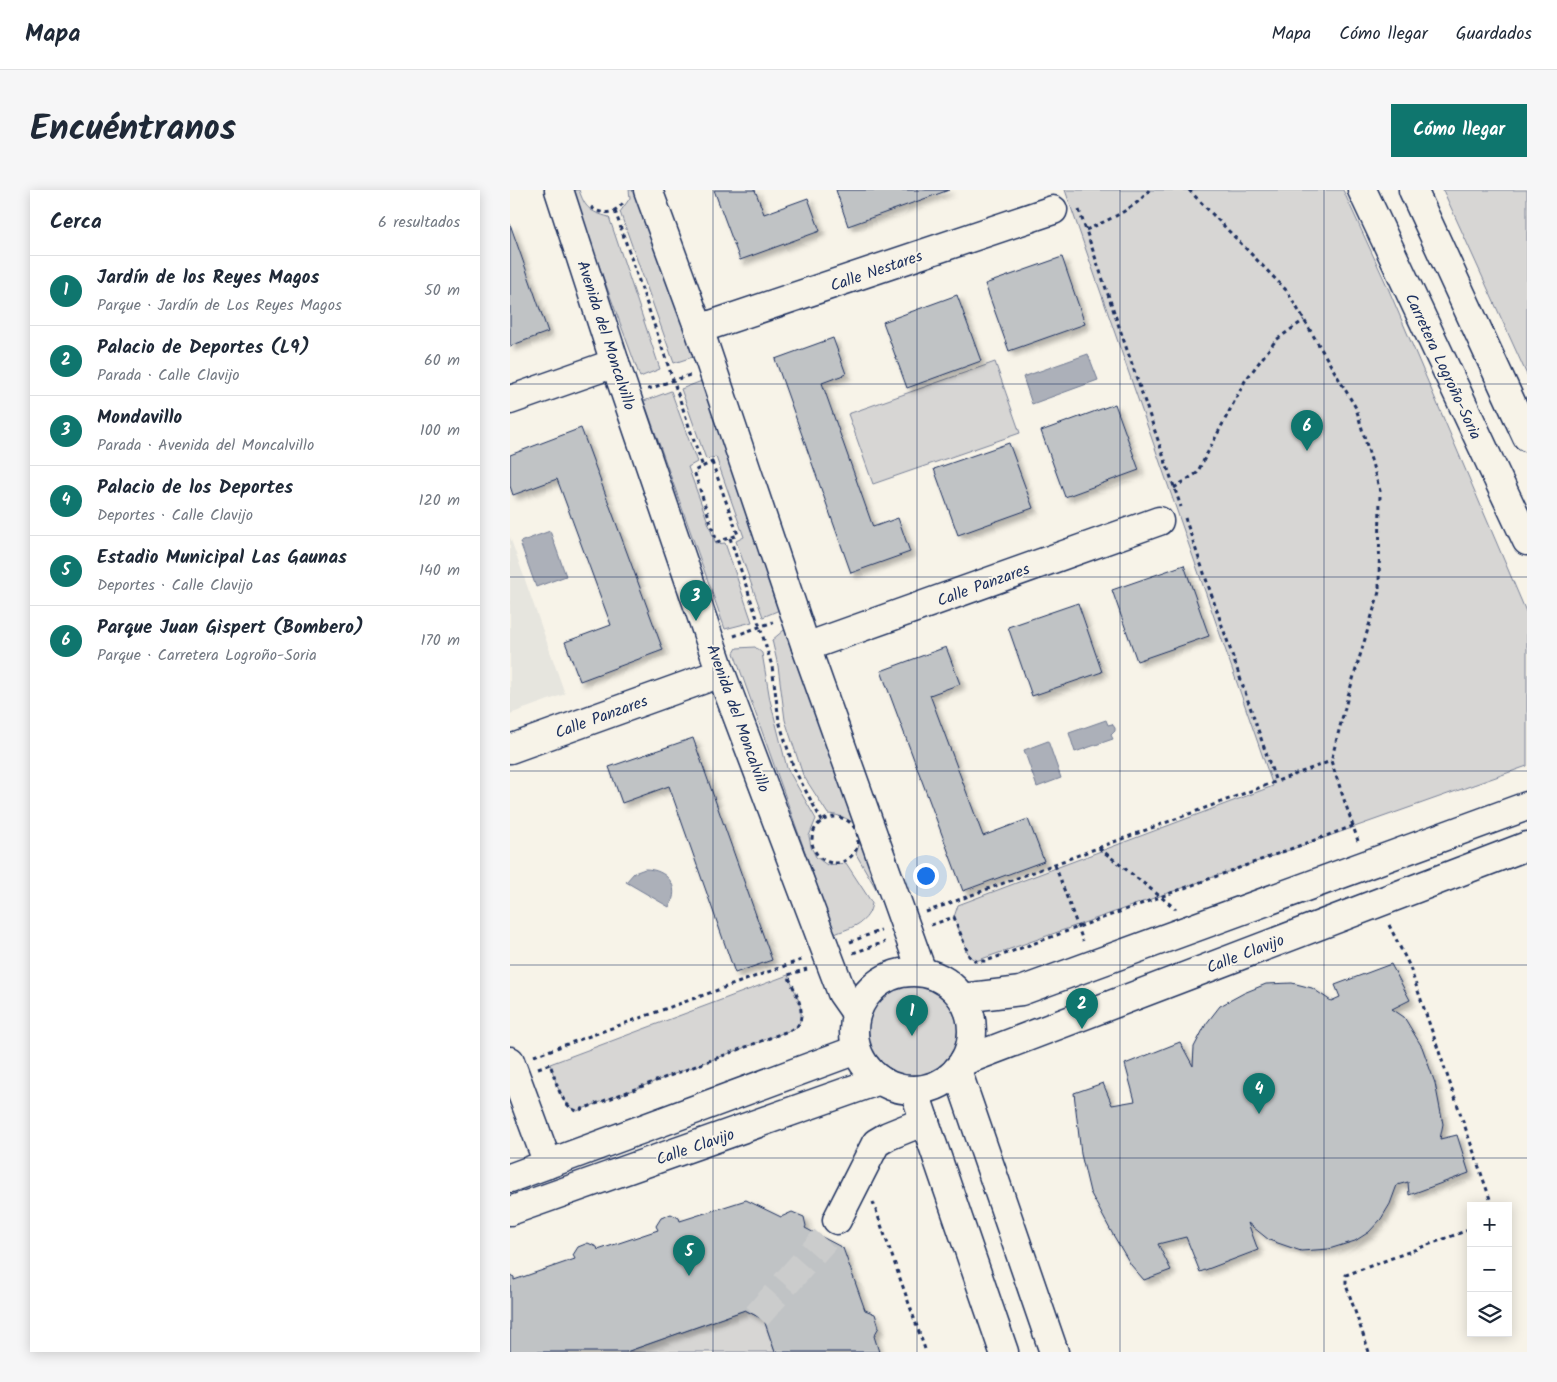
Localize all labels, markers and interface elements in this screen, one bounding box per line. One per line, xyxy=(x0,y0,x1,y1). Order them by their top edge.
text: Mapa xyxy=(25,15,81,54)
text: Mapa xyxy=(1272,20,1311,49)
text: Cómo llegar xyxy=(1339,20,1428,49)
text: Guardados xyxy=(1456,20,1532,49)
text: Encuéntranos xyxy=(30,102,236,158)
button: Cómo llegar xyxy=(1391,104,1527,157)
text: Cerca xyxy=(50,206,102,239)
text: 6 resultados xyxy=(378,210,460,235)
street label: Calle Nestares xyxy=(827,244,926,299)
street label: Avenida del Moncalvillo xyxy=(570,257,642,414)
text: Jardín de los Reyes Magos xyxy=(97,263,319,293)
text: 1 xyxy=(64,278,68,303)
text: 50 m xyxy=(424,278,460,303)
street label: Carretera Logroño-Soria xyxy=(1398,289,1488,444)
text: Parque · Jardín de Los Reyes Magos xyxy=(97,293,342,318)
text: Palacio de Deportes (L9) xyxy=(97,333,310,363)
text: 2 xyxy=(61,348,71,373)
text: 60 m xyxy=(424,348,460,373)
text: Parada · Calle Clavijo xyxy=(97,363,240,388)
text: Mondavillo xyxy=(97,403,182,433)
pin: 6 xyxy=(1291,410,1323,451)
text: 3 xyxy=(62,418,70,443)
text: 100 m xyxy=(420,418,460,443)
text: Parada · Avenida del Moncalvillo xyxy=(97,433,314,458)
text: Palacio de los Deportes xyxy=(97,473,293,503)
text: 4 xyxy=(62,488,70,513)
text: 120 m xyxy=(419,488,460,513)
text: Deportes · Calle Clavijo xyxy=(97,503,253,528)
text: Estadio Municipal Las Gaunas xyxy=(97,543,347,573)
street label: Calle Panzares xyxy=(934,557,1034,614)
text: 5 xyxy=(62,558,70,583)
text: 140 m xyxy=(419,558,460,583)
text: Deportes · Calle Clavijo xyxy=(97,573,253,598)
pin: 3 xyxy=(680,580,712,621)
text: Parque Juan Gispert (Bombero) xyxy=(97,613,364,643)
text: 6 xyxy=(62,628,70,653)
text: 170 m xyxy=(420,628,460,653)
street label: Avenida del Moncalvillo xyxy=(699,641,776,796)
text: Parque · Carretera Logroño-Soria xyxy=(97,643,317,668)
street label: Calle Panzares xyxy=(552,689,652,746)
your location xyxy=(913,863,939,889)
street label: Calle Clavijo xyxy=(1203,928,1288,981)
pin: 2 xyxy=(1066,988,1098,1029)
pin: 1 xyxy=(896,995,928,1036)
pin: 4 xyxy=(1243,1073,1275,1114)
street label: Calle Clavijo xyxy=(653,1122,738,1172)
map controls xyxy=(1467,1202,1512,1337)
button: + xyxy=(1467,1202,1512,1247)
pin: 5 xyxy=(673,1235,705,1276)
button: − xyxy=(1467,1247,1512,1292)
button: layers xyxy=(1467,1292,1512,1337)

